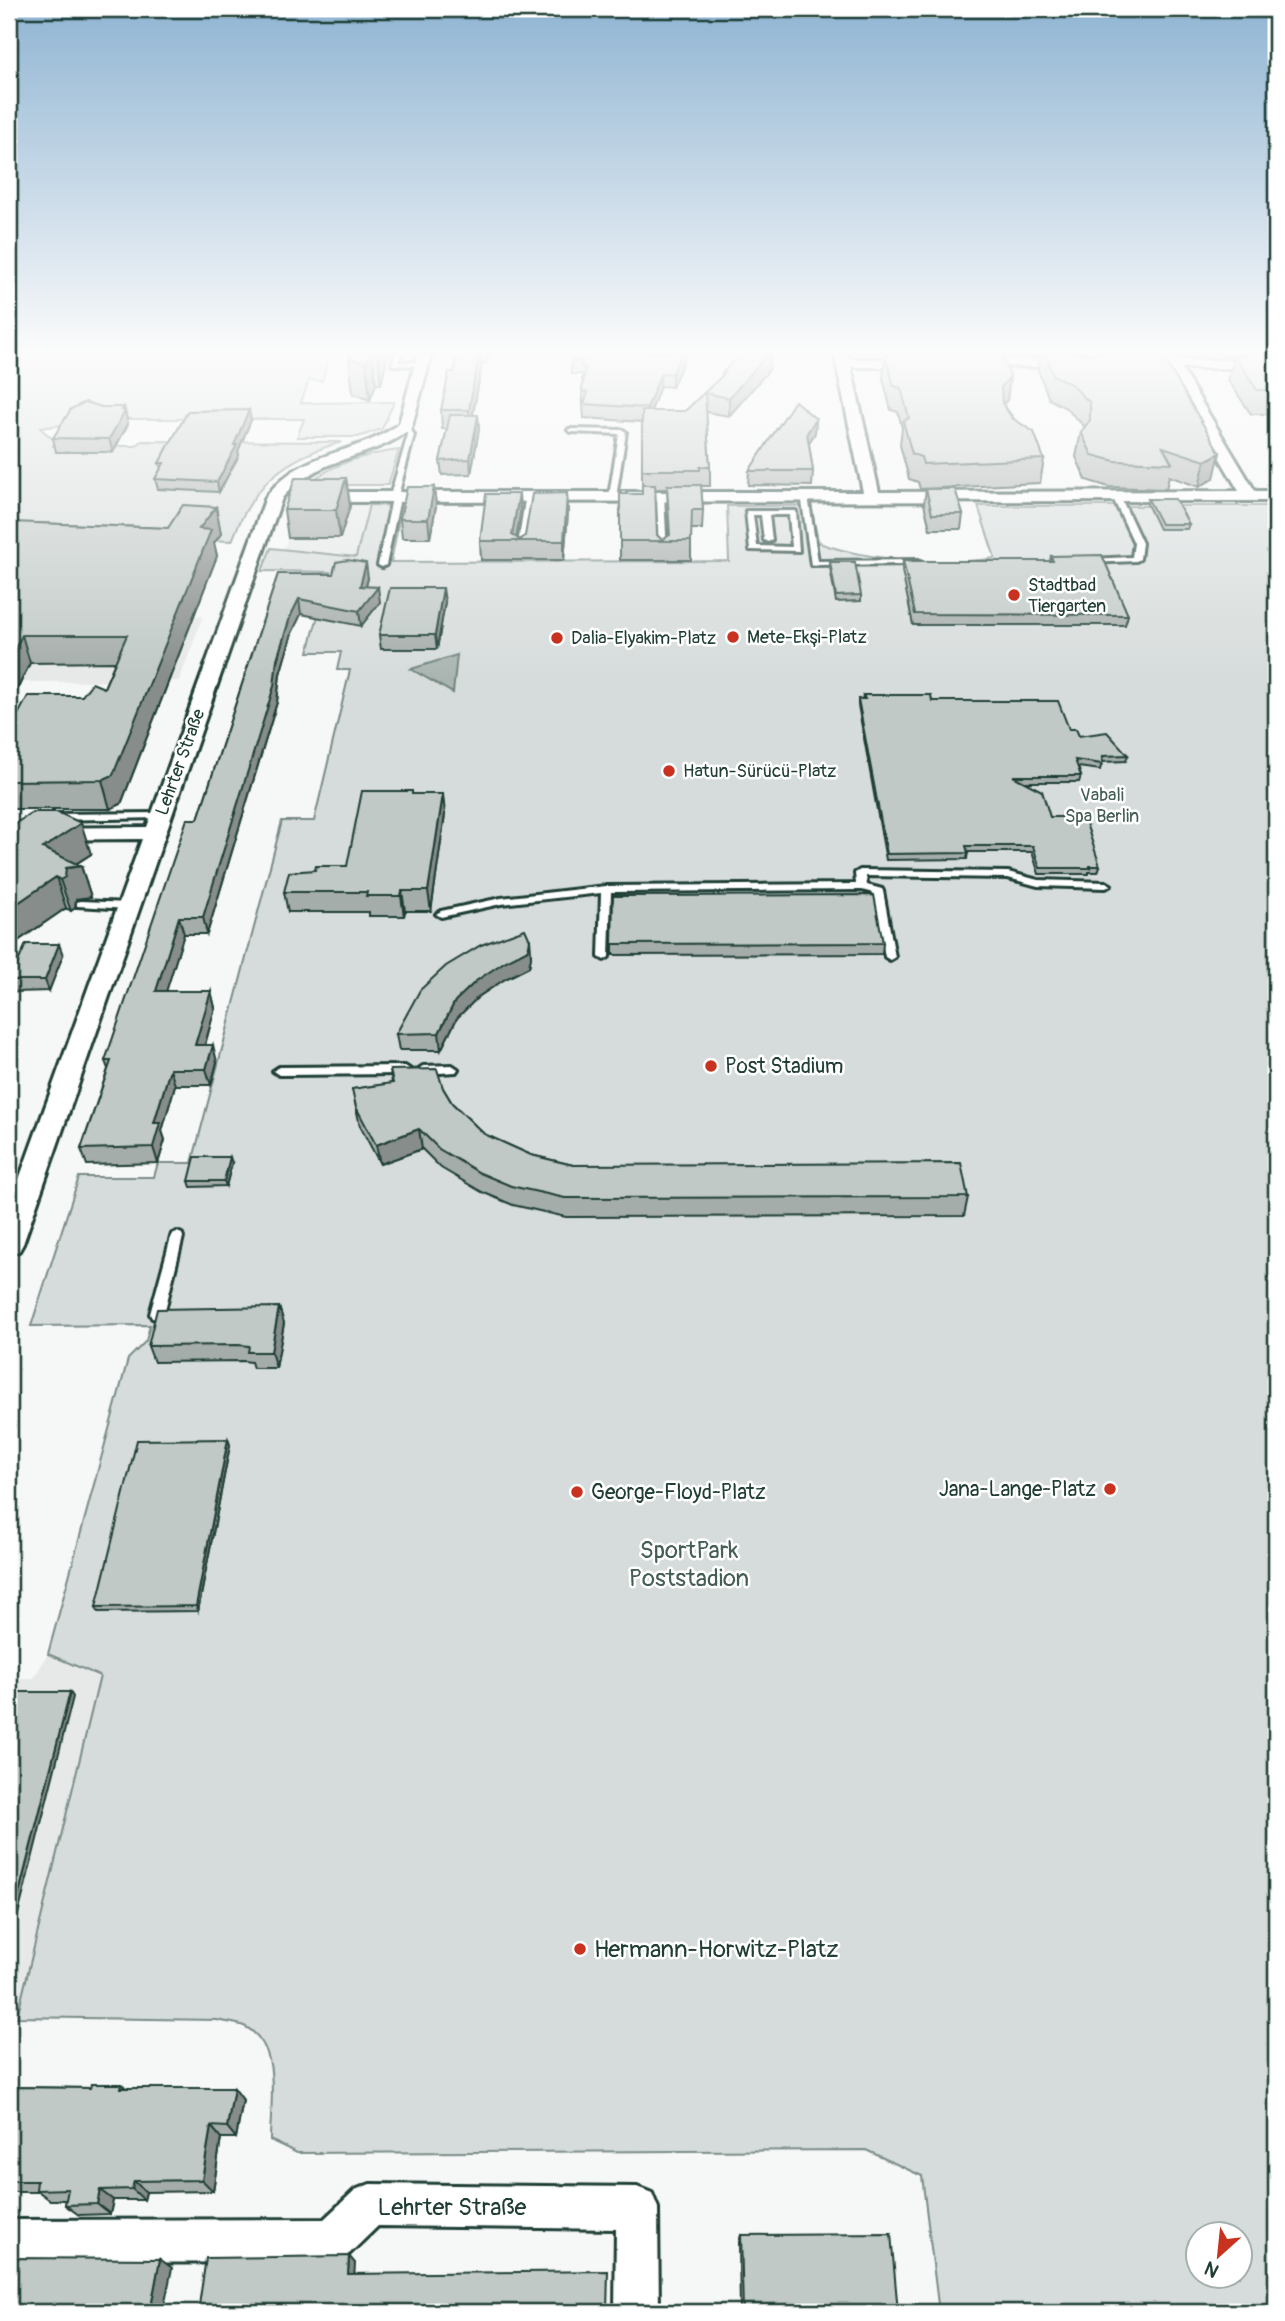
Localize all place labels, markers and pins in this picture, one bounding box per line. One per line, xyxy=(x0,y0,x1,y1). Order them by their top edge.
place label: Stadtbad Tiergarten xyxy=(1028,574,1106,618)
marker: Stadtbad Tiergarten xyxy=(1006,587,1022,603)
place label: Mete-Ekşi-Platz xyxy=(747,626,867,649)
place label: Dalia-Elyakim-Platz xyxy=(571,627,716,650)
marker: Mete-Ekşi-Platz xyxy=(725,629,741,645)
marker: Dalia-Elyakim-Platz xyxy=(549,630,565,646)
place label: Hatun-Sürücü-Platz xyxy=(683,760,836,783)
marker: Hatun-Sürücü-Platz xyxy=(661,763,677,779)
place label: Post Stadium xyxy=(725,1053,843,1080)
marker: Post Stadium xyxy=(703,1058,719,1074)
place label: Jana-Lange-Platz xyxy=(939,1476,1096,1503)
place label: George-Floyd-Platz xyxy=(591,1479,766,1506)
marker: Jana-Lange-Platz xyxy=(1102,1481,1118,1497)
marker: George-Floyd-Platz xyxy=(569,1484,585,1500)
place label: Hermann-Horwitz-Platz xyxy=(594,1935,838,1964)
marker: Hermann-Horwitz-Platz xyxy=(572,1941,588,1957)

